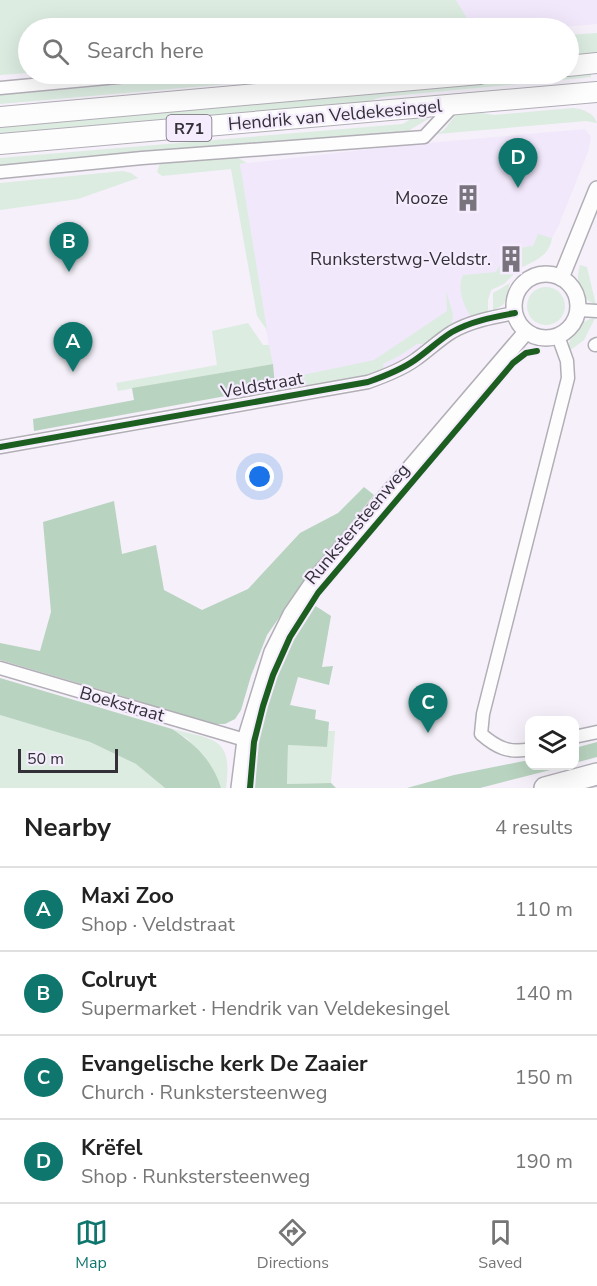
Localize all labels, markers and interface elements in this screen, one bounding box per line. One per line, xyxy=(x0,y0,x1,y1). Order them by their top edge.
search box xyxy=(18,18,579,84)
icon: search xyxy=(39,35,72,68)
text: Search here xyxy=(87,36,204,66)
street label: Hendrik van Veldekesingel xyxy=(227,94,444,136)
road number: R71 xyxy=(166,115,212,141)
pin: D xyxy=(498,138,538,188)
building icon: Mooze xyxy=(453,183,483,213)
place label: Mooze xyxy=(395,186,448,210)
pin: B xyxy=(50,222,88,272)
building icon: Runksterstwg-Veldstr. xyxy=(496,244,526,274)
place label: Runksterstwg-Veldstr. xyxy=(310,247,491,271)
pin: A xyxy=(54,322,92,372)
street label: Veldstraat xyxy=(218,366,306,404)
street label: Runkstersteenweg xyxy=(299,458,415,590)
your location xyxy=(245,462,274,491)
street label: Boekstraat xyxy=(77,680,168,728)
pin: C xyxy=(408,684,448,733)
map controls xyxy=(525,716,579,770)
button: layers xyxy=(525,716,579,770)
scale bar xyxy=(18,746,118,774)
text: 50 m xyxy=(27,748,64,770)
text: Nearby xyxy=(24,810,111,845)
text: 4 results xyxy=(495,814,573,841)
text: Maxi Zoo xyxy=(81,881,174,911)
text: A xyxy=(36,896,51,923)
text: 110 m xyxy=(515,896,573,923)
text: Shop · Veldstraat xyxy=(81,911,235,938)
text: Colruyt xyxy=(81,965,157,995)
text: B xyxy=(37,980,50,1007)
text: 140 m xyxy=(515,980,573,1007)
text: Supermarket · Hendrik van Veldekesingel xyxy=(81,995,450,1022)
text: Evangelische kerk De Zaaier xyxy=(81,1049,368,1079)
text: C xyxy=(37,1064,50,1091)
text: 150 m xyxy=(515,1064,573,1091)
text: Church · Runkstersteenweg xyxy=(81,1079,327,1106)
text: Krëfel xyxy=(81,1133,143,1163)
text: D xyxy=(36,1148,51,1175)
text: 190 m xyxy=(515,1148,573,1175)
text: Shop · Runkstersteenweg xyxy=(81,1163,310,1190)
tab: Map xyxy=(75,1216,108,1274)
tab: Directions xyxy=(257,1216,329,1274)
tab: Saved xyxy=(478,1216,522,1274)

